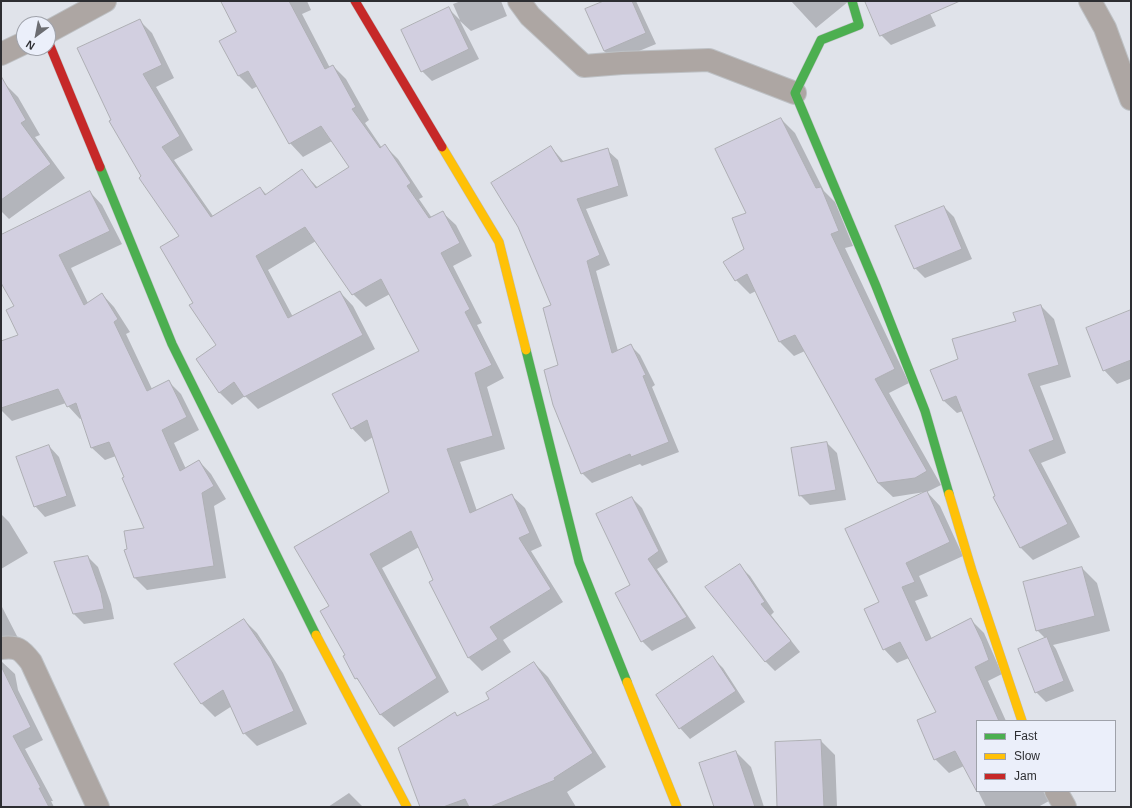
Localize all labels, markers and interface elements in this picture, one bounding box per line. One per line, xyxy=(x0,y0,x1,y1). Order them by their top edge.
north arrow xyxy=(16,16,56,56)
text: N xyxy=(24,38,37,53)
legend xyxy=(976,720,1116,792)
text: Fast xyxy=(1014,729,1037,743)
text: Slow xyxy=(1014,749,1040,763)
text: Jam xyxy=(1014,769,1037,783)

